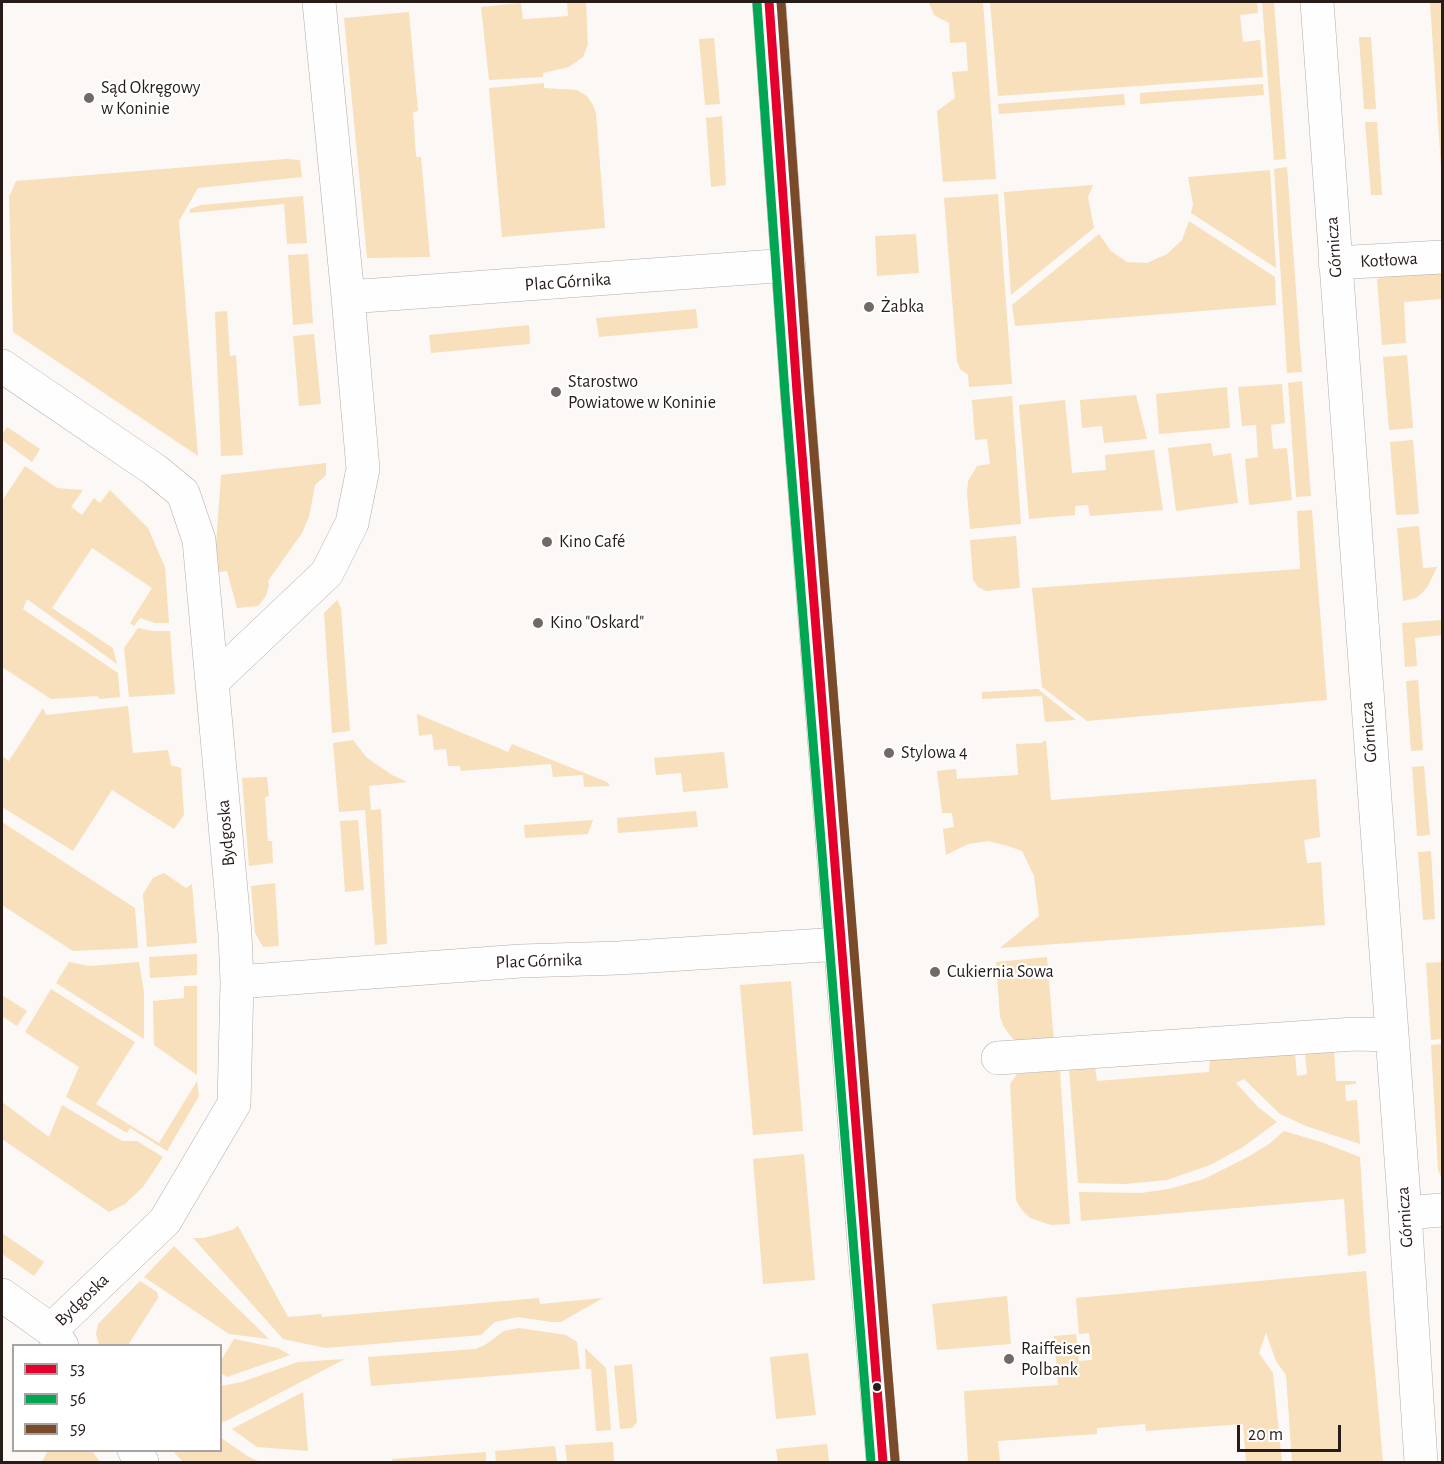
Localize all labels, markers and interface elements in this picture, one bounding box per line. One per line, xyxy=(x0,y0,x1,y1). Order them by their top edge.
place label: Sąd Okręgowy w Koninie xyxy=(101,77,200,119)
marker: Sąd Okręgowy w Koninie xyxy=(82,91,96,105)
street label: Górnicza xyxy=(1321,216,1347,278)
street label: Kotłowa xyxy=(1360,248,1418,272)
street label: Plac Górnika xyxy=(524,268,612,296)
place label: Żabka xyxy=(881,296,924,318)
marker: Żabka xyxy=(862,300,876,314)
place label: Starostwo Powiatowe w Koninie xyxy=(568,371,716,413)
marker: Starostwo Powiatowe w Koninie xyxy=(549,385,563,399)
place label: Kino Café xyxy=(559,531,625,553)
marker: Kino Café xyxy=(540,535,554,549)
place label: Kino "Oskard" xyxy=(550,612,644,634)
marker: Kino "Oskard" xyxy=(531,616,545,630)
street label: Górnicza xyxy=(1356,701,1382,763)
place label: Stylowa 4 xyxy=(901,742,968,764)
marker: Stylowa 4 xyxy=(882,746,896,760)
street label: Bydgoska xyxy=(212,799,240,867)
street label: Plac Górnika xyxy=(495,949,583,973)
place label: Cukiernia Sowa xyxy=(947,961,1054,983)
marker: Cukiernia Sowa xyxy=(928,965,942,979)
street label: Górnicza xyxy=(1392,1186,1418,1248)
street label: Bydgoska xyxy=(50,1269,114,1331)
place label: Raiffeisen Polbank xyxy=(1021,1338,1091,1380)
legend xyxy=(12,1344,222,1452)
marker: Raiffeisen Polbank xyxy=(1002,1352,1016,1366)
text: 53 xyxy=(70,1360,85,1378)
unlabelled marker xyxy=(871,1381,883,1393)
text: 56 xyxy=(70,1390,86,1408)
scale bar xyxy=(1240,1413,1344,1451)
text: 59 xyxy=(70,1420,86,1438)
text: 20 m xyxy=(1248,1426,1283,1444)

